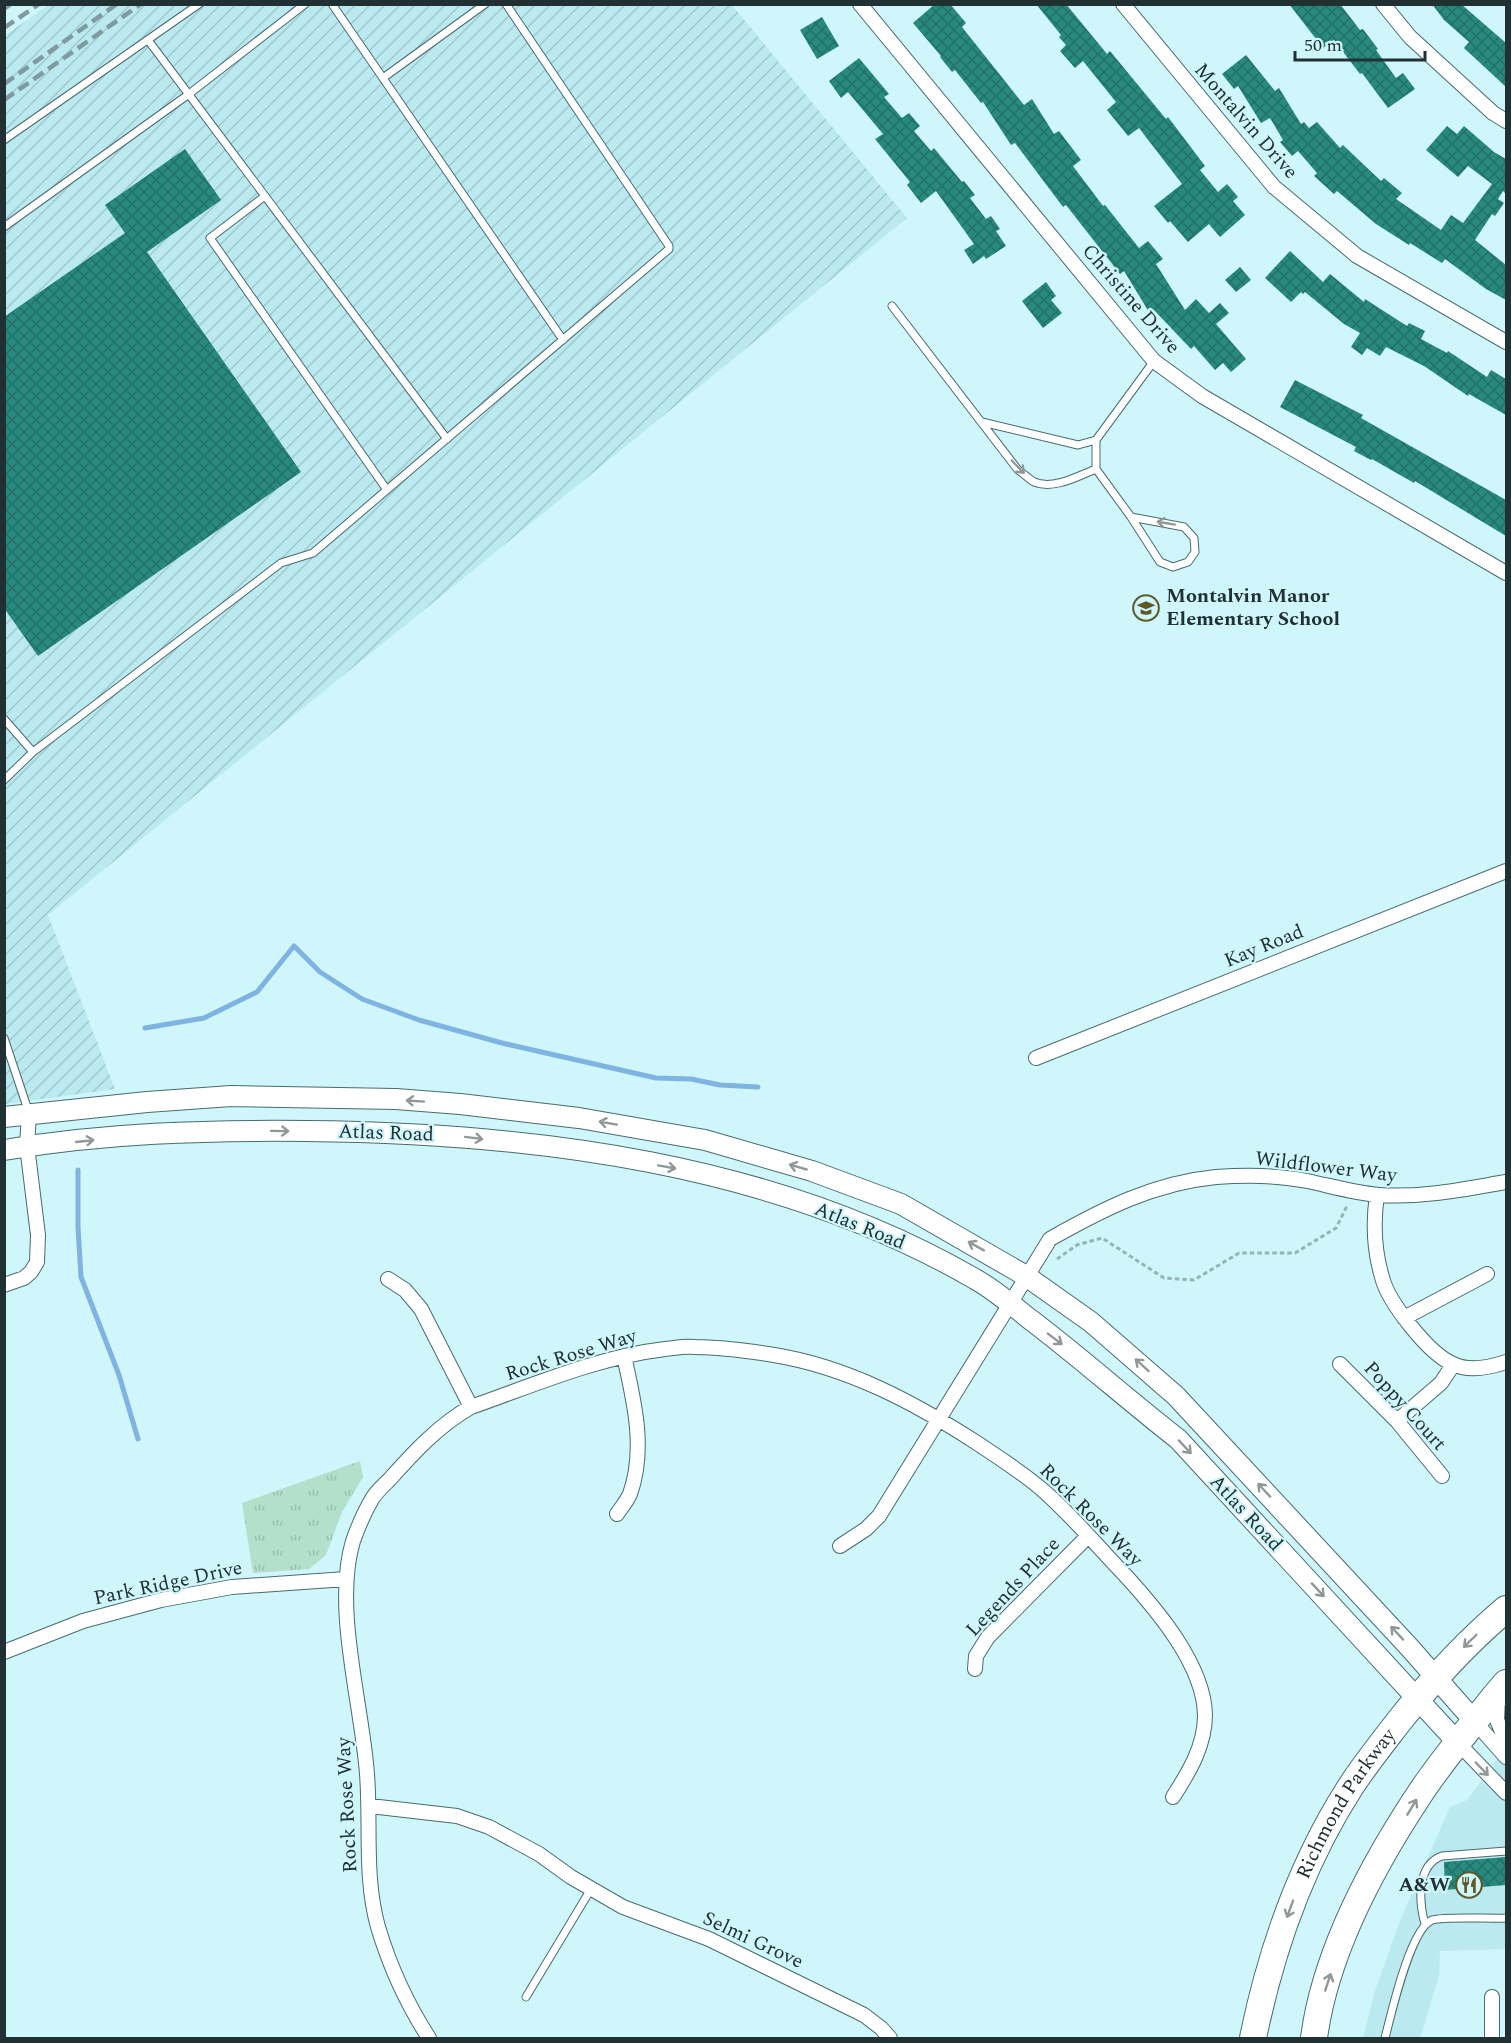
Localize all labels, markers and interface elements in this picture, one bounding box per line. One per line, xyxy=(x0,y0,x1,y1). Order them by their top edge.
scale bar xyxy=(1295,24,1426,62)
text: 50 m xyxy=(1304,32,1342,59)
street label: Montalvin Drive xyxy=(1187,56,1305,186)
street label: Christine Drive xyxy=(1075,237,1187,361)
one-way arrow xyxy=(1011,460,1025,475)
one-way arrow xyxy=(1157,517,1176,528)
place label: Montalvin Manor Elementary School xyxy=(1166,581,1340,634)
school or university icon: Montalvin Manor Elementary School xyxy=(1131,593,1161,623)
street label: Kay Road xyxy=(1220,916,1308,976)
one-way arrow xyxy=(405,1095,425,1106)
street label: Atlas Road xyxy=(338,1116,434,1150)
one-way arrow xyxy=(599,1117,619,1128)
one-way arrow xyxy=(269,1125,289,1136)
one-way arrow xyxy=(464,1133,484,1144)
one-way arrow xyxy=(75,1135,95,1146)
street label: Wildflower Way xyxy=(1253,1143,1400,1191)
one-way arrow xyxy=(657,1161,677,1172)
one-way arrow xyxy=(789,1161,808,1172)
street label: Atlas Road xyxy=(810,1194,910,1258)
one-way arrow xyxy=(967,1240,985,1251)
street label: Rock Rose Way xyxy=(502,1320,642,1389)
one-way arrow xyxy=(1047,1332,1063,1345)
street label: Poppy Court xyxy=(1356,1354,1454,1458)
one-way arrow xyxy=(1135,1358,1150,1372)
one-way arrow xyxy=(1178,1439,1192,1454)
street label: Rock Rose Way xyxy=(1032,1456,1151,1575)
street label: Atlas Road xyxy=(1202,1468,1290,1558)
one-way arrow xyxy=(1257,1483,1271,1498)
street label: Legends Place xyxy=(959,1530,1067,1644)
street label: Park Ridge Drive xyxy=(91,1553,245,1613)
one-way arrow xyxy=(1311,1582,1325,1597)
one-way arrow xyxy=(1390,1626,1404,1641)
one-way arrow xyxy=(1463,1634,1478,1648)
street label: Richmond Parkway xyxy=(1289,1721,1404,1884)
street label: Rock Rose Way xyxy=(328,1735,366,1874)
one-way arrow xyxy=(1474,1761,1489,1776)
one-way arrow xyxy=(1406,1799,1418,1816)
place label: A&W xyxy=(1399,1870,1450,1900)
restaurant icon: A&W xyxy=(1454,1870,1484,1900)
one-way arrow xyxy=(1284,1899,1295,1917)
street label: Selmi Grove xyxy=(698,1904,808,1976)
one-way arrow xyxy=(1323,1973,1334,1992)

